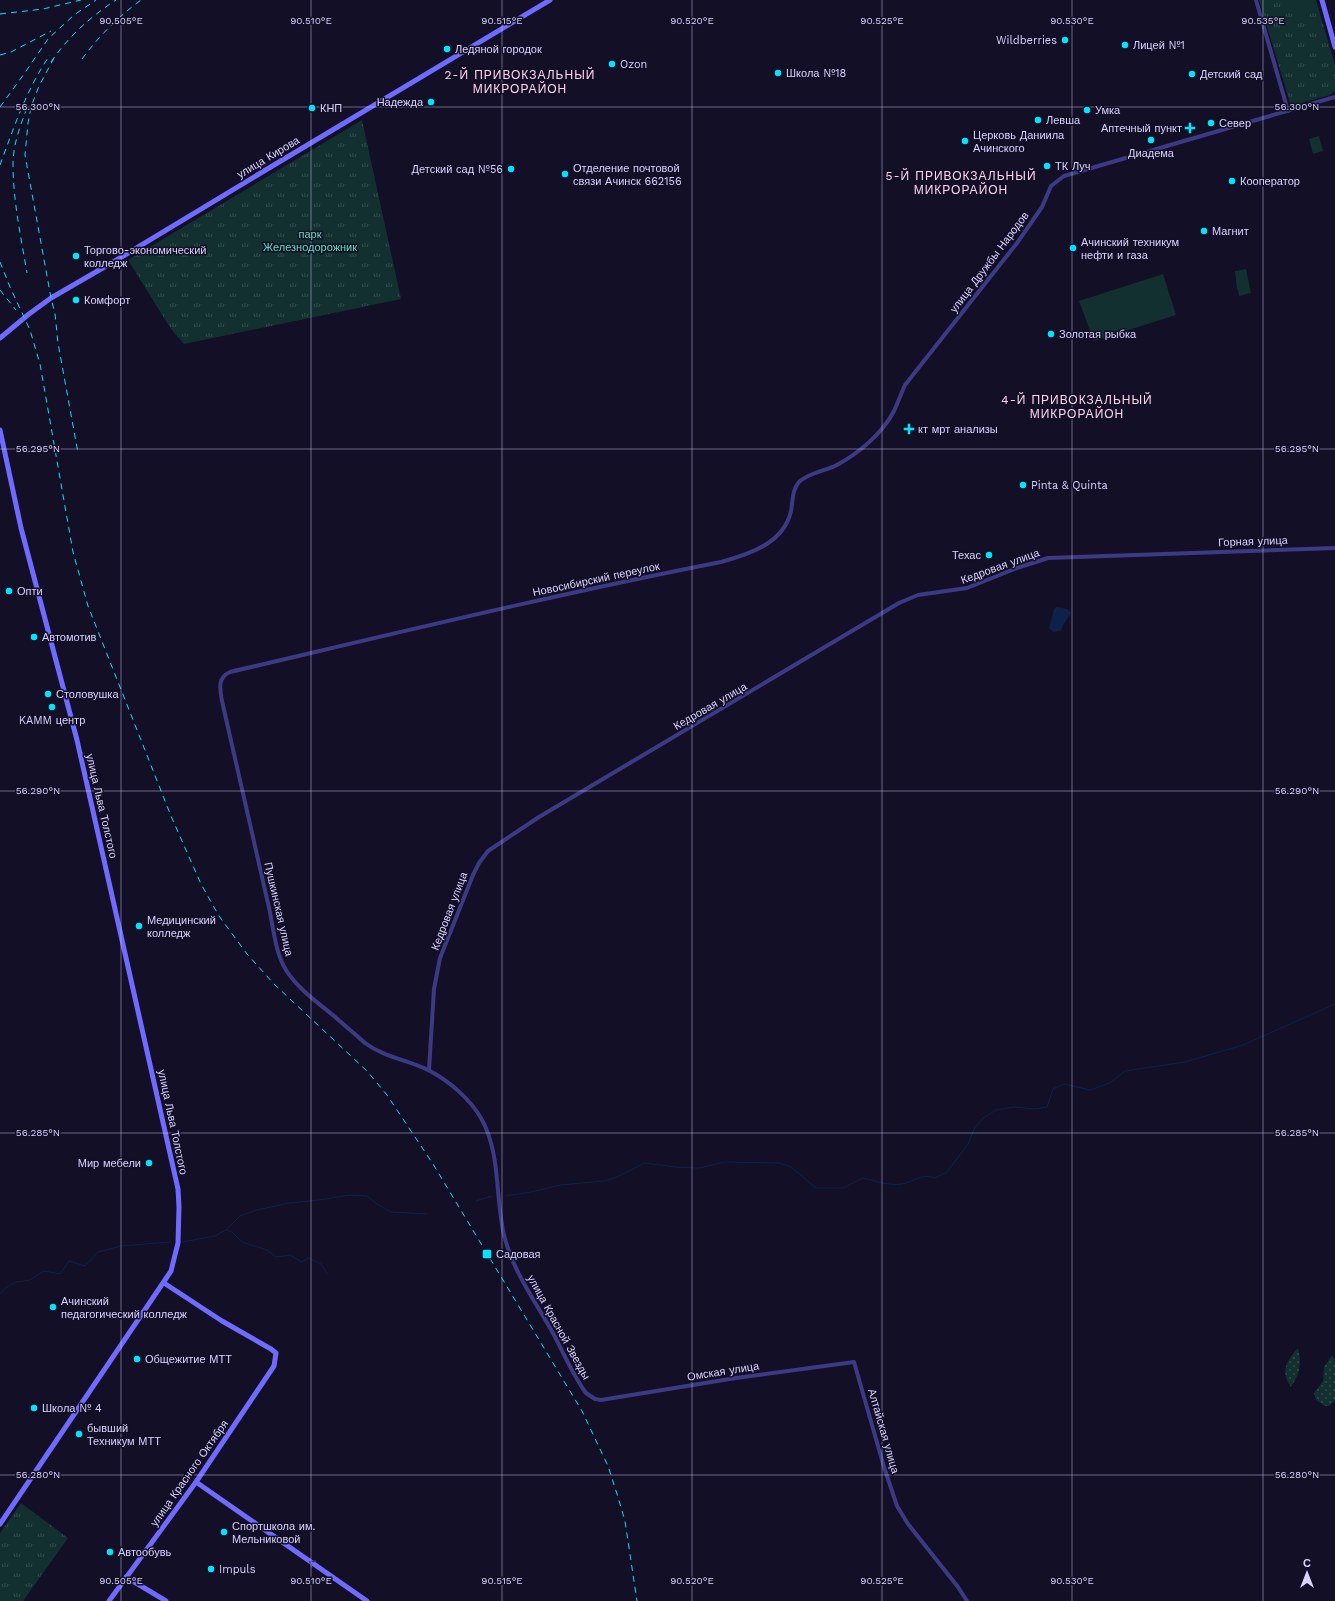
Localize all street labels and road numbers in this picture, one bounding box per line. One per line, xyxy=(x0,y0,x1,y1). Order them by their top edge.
street label: улица Кирова xyxy=(235,133,303,181)
street label: улица Дружбы Народов xyxy=(947,209,1032,315)
street label: Горная улица xyxy=(1218,534,1289,549)
street label: Кедровая улица xyxy=(959,546,1042,587)
street label: Новосибирский переулок xyxy=(531,560,661,599)
street label: Кедровая улица xyxy=(671,680,750,733)
street label: улица Льва Толстого xyxy=(83,752,120,860)
street label: Пушкинская улица xyxy=(261,861,296,958)
street label: Кедровая улица xyxy=(429,869,471,952)
street label: улица Льва Толстого xyxy=(155,1068,190,1176)
street label: улица Красной Звезды xyxy=(524,1273,593,1382)
street label: Омская улица xyxy=(686,1359,761,1384)
street label: Алтайская улица xyxy=(865,1387,902,1476)
street label: улица Красного Октября xyxy=(148,1418,231,1529)

